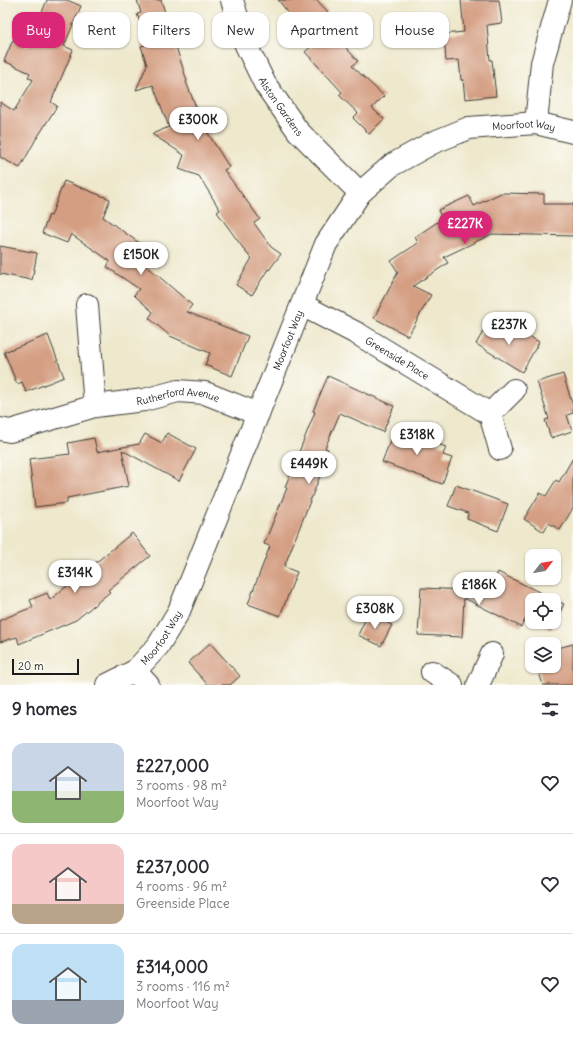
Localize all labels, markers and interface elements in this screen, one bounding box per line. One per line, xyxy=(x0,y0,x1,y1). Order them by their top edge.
chip: Buy xyxy=(12,12,65,48)
chip: Rent xyxy=(73,12,130,48)
chip: Filters xyxy=(138,12,204,48)
chip: New xyxy=(212,12,269,48)
chip: Apartment xyxy=(277,12,373,48)
chip: House xyxy=(381,12,449,48)
street label: Alston Gardens xyxy=(256,75,306,139)
pin: £300K xyxy=(170,107,226,141)
text: £300K xyxy=(178,111,218,128)
street label: Moorfoot Way xyxy=(492,117,557,134)
pin: £227K xyxy=(437,211,493,245)
text: £227K xyxy=(447,215,483,232)
pin: £150K xyxy=(113,242,169,276)
text: £150K xyxy=(123,246,159,263)
street label: Moorfoot Way xyxy=(270,308,305,372)
pin: £237K xyxy=(481,312,537,346)
text: £237K xyxy=(491,316,527,333)
street label: Greenside Place xyxy=(363,334,432,382)
street label: Rutherford Avenue xyxy=(135,385,222,407)
pin: £318K xyxy=(389,422,445,456)
text: £318K xyxy=(400,426,434,443)
pin: £449K xyxy=(281,451,337,485)
text: £449K xyxy=(290,455,328,472)
north arrow xyxy=(525,549,561,585)
map controls xyxy=(525,549,561,673)
pin: £314K xyxy=(47,560,103,594)
text: £314K xyxy=(58,564,92,581)
pin: £186K xyxy=(451,572,507,606)
text: £186K xyxy=(462,576,497,593)
button: locate xyxy=(525,593,561,629)
pin: £308K xyxy=(347,596,403,630)
text: £308K xyxy=(356,600,394,617)
street label: Moorfoot Way xyxy=(138,608,184,667)
button: layers xyxy=(525,637,561,673)
scale bar xyxy=(12,657,79,676)
text: 20 m xyxy=(18,659,44,673)
text: 9 homes xyxy=(12,698,77,720)
icon: filters xyxy=(539,698,561,720)
text: £227,000 xyxy=(136,755,209,777)
icon: home xyxy=(44,759,92,807)
icon: heart xyxy=(539,772,561,794)
text: 3 rooms · 98 m² xyxy=(136,777,227,794)
text: Moorfoot Way xyxy=(136,794,219,811)
text: £237,000 xyxy=(136,856,210,878)
icon: home xyxy=(44,860,92,908)
icon: heart xyxy=(539,873,561,895)
text: 4 rooms · 96 m² xyxy=(136,878,227,895)
text: Greenside Place xyxy=(136,895,230,912)
text: £314,000 xyxy=(136,956,208,978)
icon: home xyxy=(44,960,92,1008)
icon: heart xyxy=(539,973,561,995)
text: 3 rooms · 116 m² xyxy=(136,978,230,995)
text: Moorfoot Way xyxy=(136,995,219,1012)

